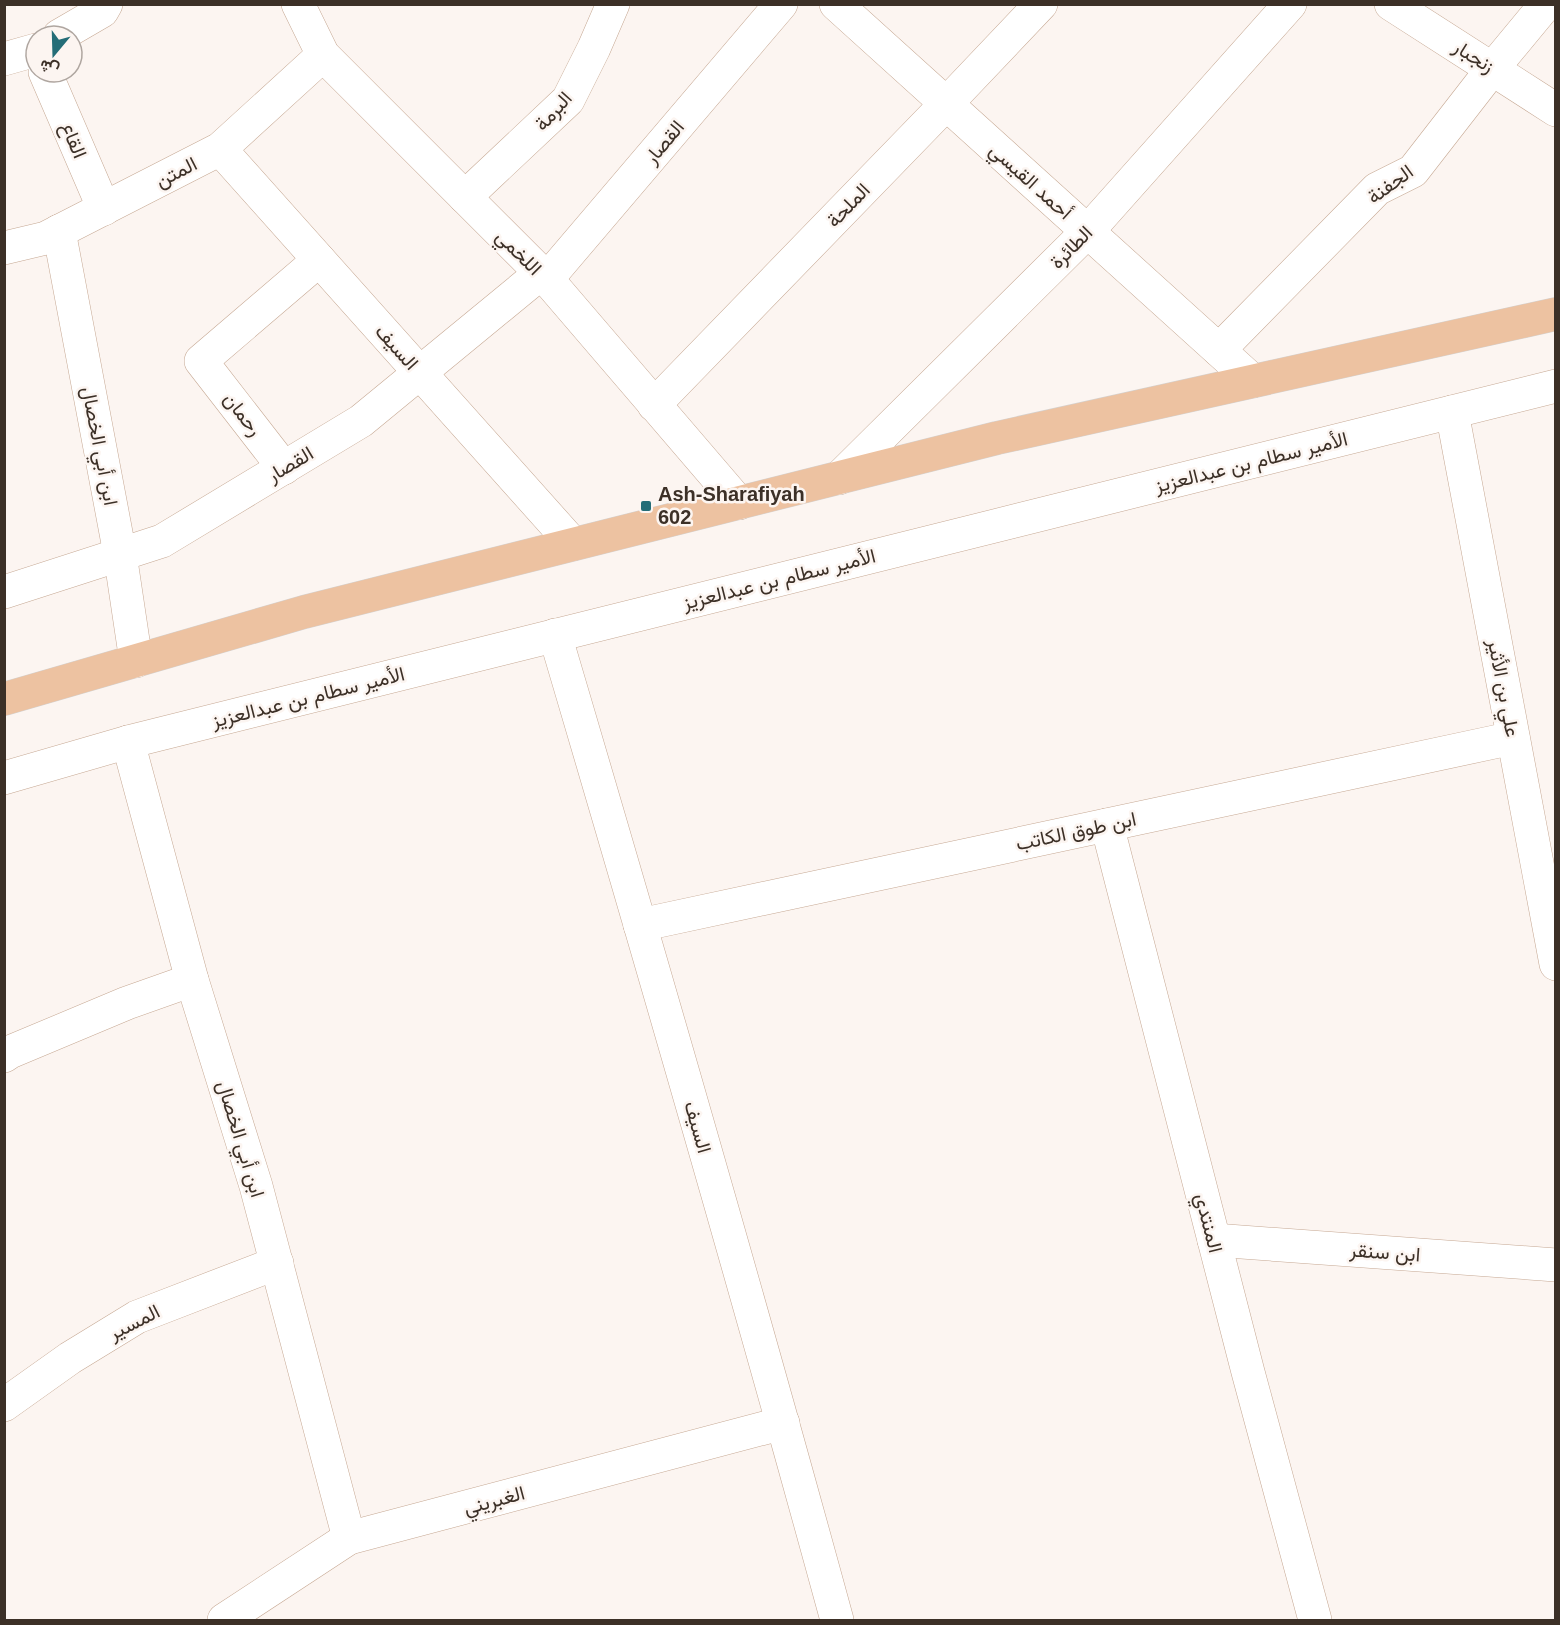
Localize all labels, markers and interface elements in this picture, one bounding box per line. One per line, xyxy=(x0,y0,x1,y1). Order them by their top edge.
north arrow xyxy=(24,24,84,84)
street label: زنجبار xyxy=(1448,35,1498,79)
text: ش xyxy=(37,56,61,79)
street label: البرمة xyxy=(530,87,578,136)
street label: القصار xyxy=(639,116,690,170)
street label: القاع xyxy=(54,119,91,163)
street label: أحمد القيسي xyxy=(981,138,1077,228)
street label: المتن xyxy=(152,152,201,193)
street label: الجفنة xyxy=(1363,160,1418,209)
street label: الملحة xyxy=(822,179,874,231)
street label: الطائرة xyxy=(1045,221,1098,274)
street label: اللخمي xyxy=(487,225,546,284)
street label: السيف xyxy=(370,320,423,375)
street label: ابن أبي الخصال xyxy=(72,385,122,508)
street label: رحمان xyxy=(218,388,267,441)
street label: الأمير سطام بن عبدالعزيز xyxy=(1151,427,1350,499)
street label: القصار xyxy=(262,442,318,488)
place label: Ash-Sharafiyah 602 xyxy=(658,483,805,528)
marker: Ash-Sharafiyah 602 xyxy=(639,499,653,513)
street label: الأمير سطام بن عبدالعزيز xyxy=(679,544,878,616)
street label: علي بن الأثير xyxy=(1478,636,1524,740)
street label: الأمير سطام بن عبدالعزيز xyxy=(208,662,407,734)
street label: ابن طوق الكاتب xyxy=(1014,808,1139,856)
street label: ابن أبي الخصال xyxy=(207,1078,269,1202)
street label: السيف xyxy=(679,1098,716,1156)
street label: المنتدي xyxy=(1185,1191,1227,1256)
street label: ابن سنقر xyxy=(1348,1238,1421,1267)
street label: المسير xyxy=(104,1300,164,1346)
street label: الغبريني xyxy=(461,1481,529,1525)

